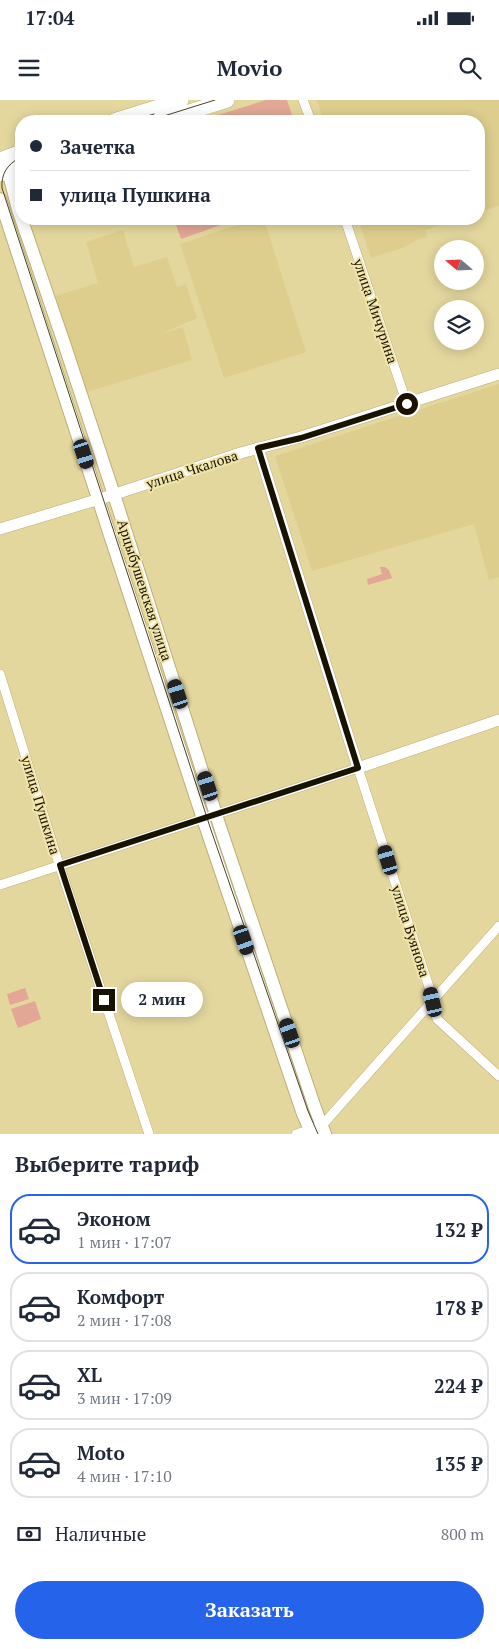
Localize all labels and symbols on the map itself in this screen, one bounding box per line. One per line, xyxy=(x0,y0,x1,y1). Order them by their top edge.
north arrow xyxy=(434,240,484,290)
street label: улица Мичурина xyxy=(349,255,403,366)
route start xyxy=(396,393,418,415)
car xyxy=(72,437,95,471)
street label: улица Чкалова xyxy=(143,445,240,493)
street label: Арцыбушевская улица xyxy=(113,517,177,663)
car xyxy=(166,677,189,711)
street label: улица Пушкина xyxy=(17,752,65,857)
car xyxy=(196,769,219,803)
car xyxy=(376,843,399,877)
street label: улица Буянова xyxy=(387,882,435,979)
car xyxy=(232,923,255,957)
callout: 2 мин xyxy=(122,982,204,1018)
car xyxy=(422,986,443,1018)
route end xyxy=(93,989,115,1011)
car xyxy=(278,1016,301,1050)

